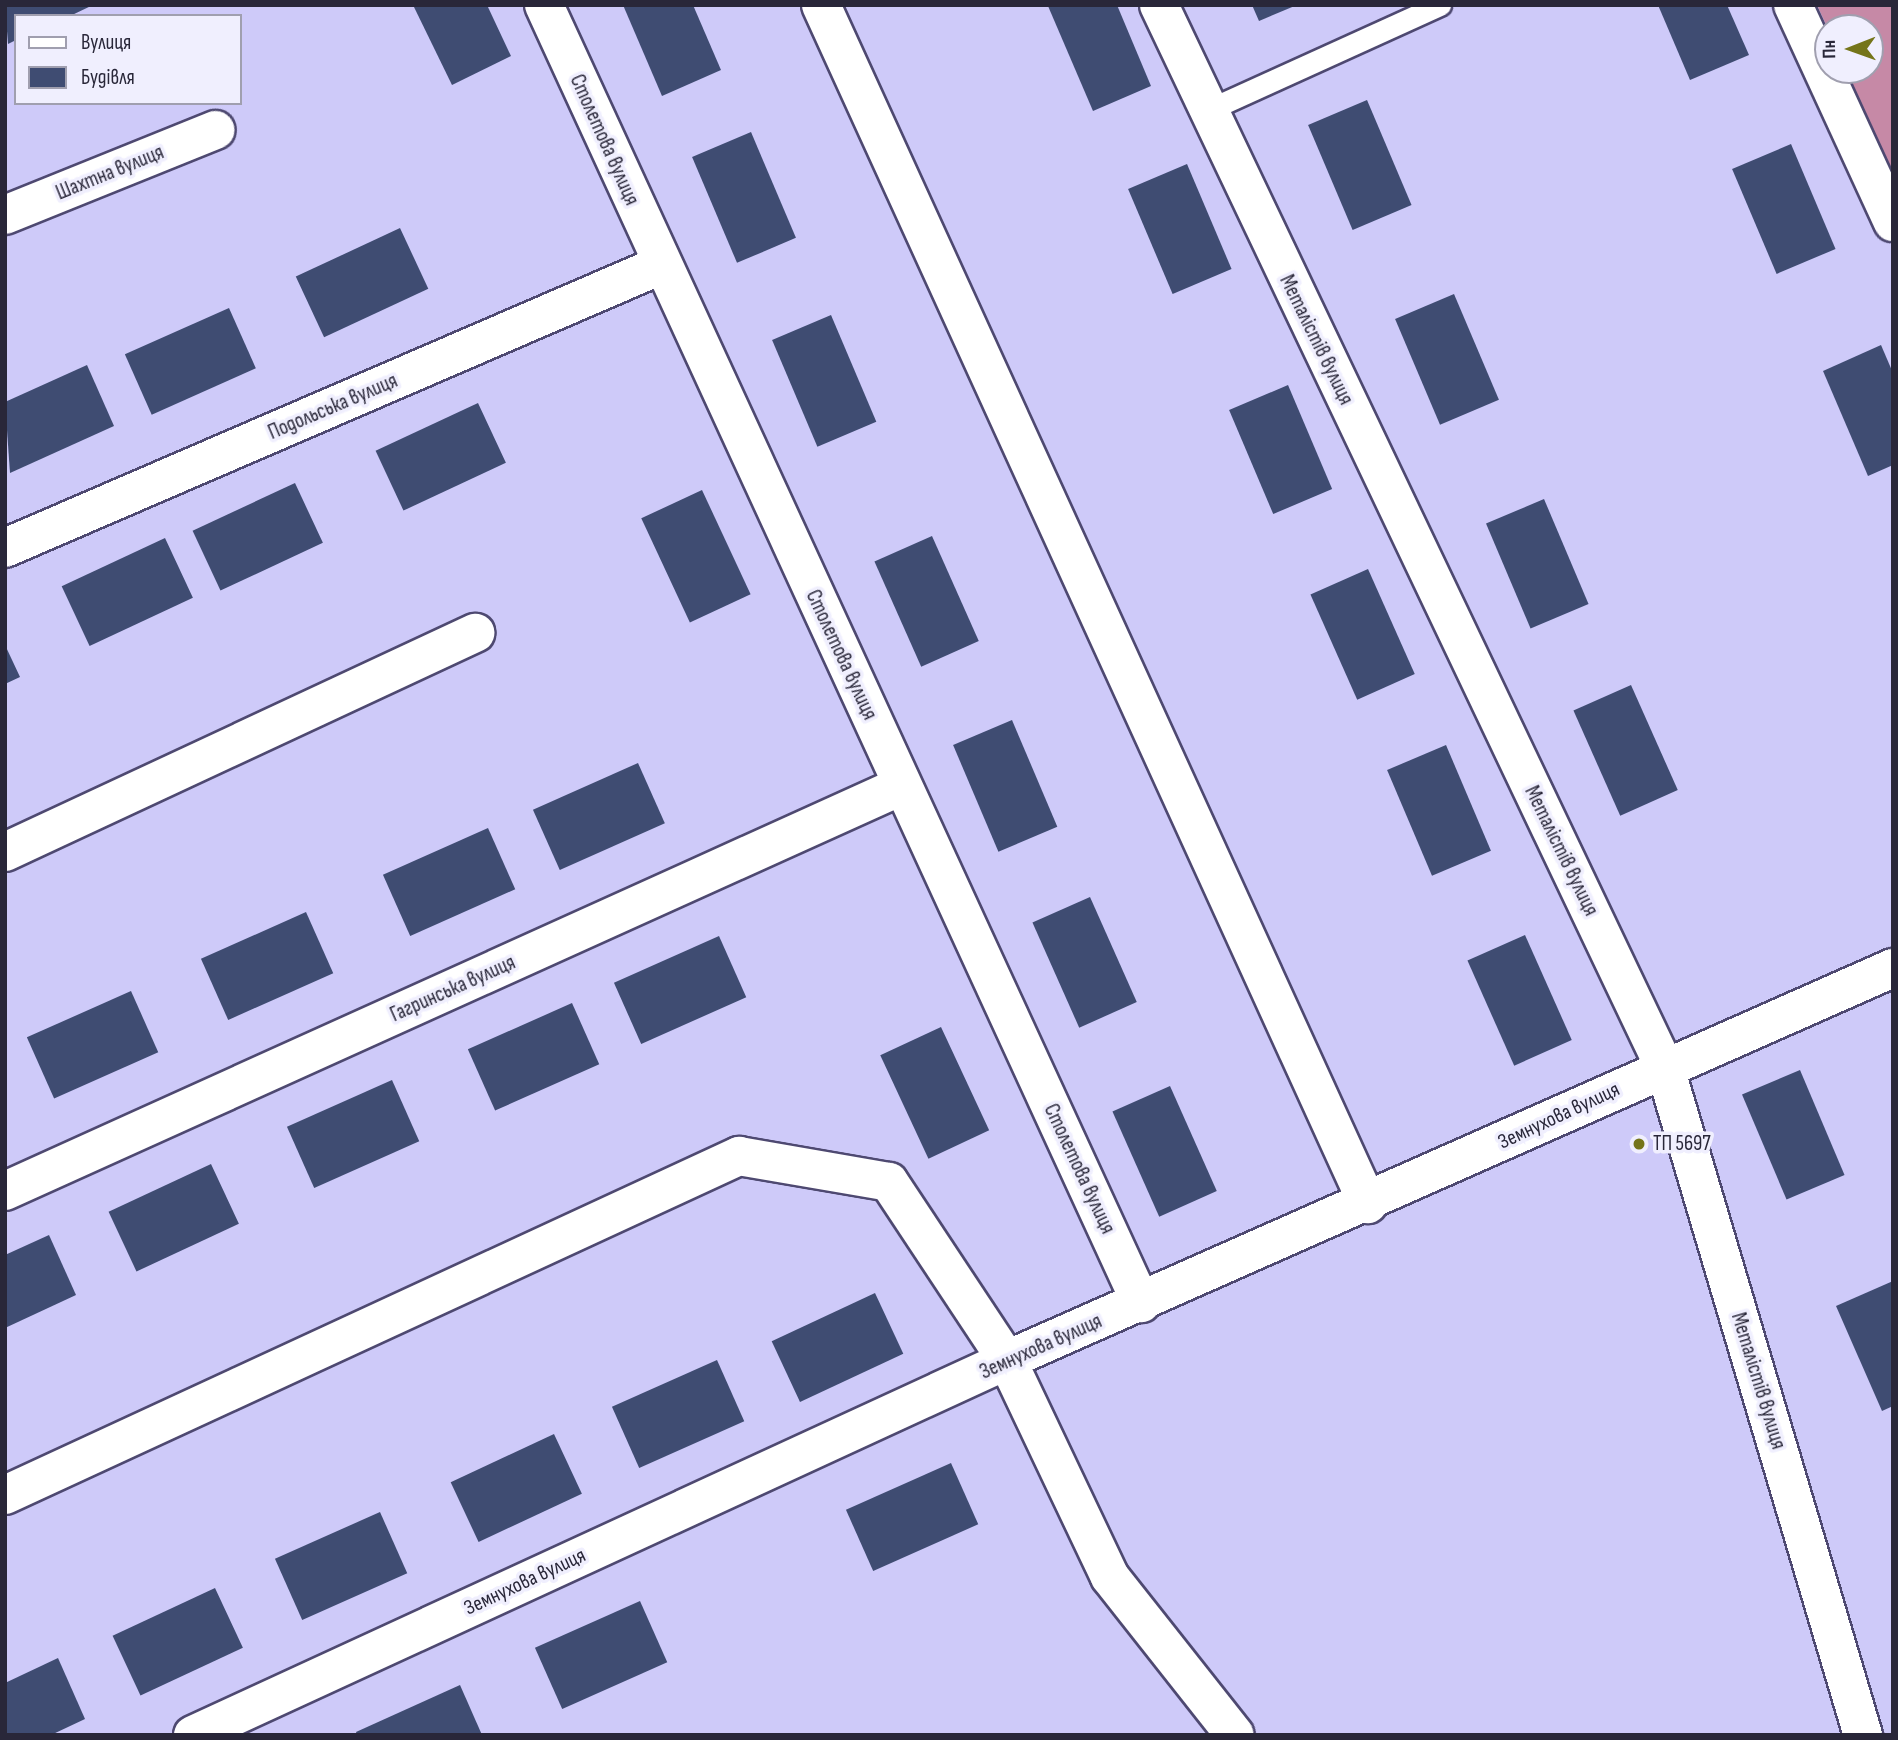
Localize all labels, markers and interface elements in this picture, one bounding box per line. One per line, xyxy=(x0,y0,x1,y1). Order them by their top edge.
legend xyxy=(14,14,242,105)
north arrow xyxy=(1814,14,1884,84)
text: Вулиця xyxy=(81,30,131,55)
text: Пн xyxy=(1818,40,1841,59)
text: Будівля xyxy=(81,65,135,90)
street label: Столетова вулиця xyxy=(564,71,644,209)
street label: Шахтна вулиця xyxy=(52,140,168,206)
street label: Металістів вулиця xyxy=(1274,271,1358,409)
street label: Подольська вулиця xyxy=(265,368,401,446)
street label: Столетова вулиця xyxy=(800,586,882,724)
street label: Металістів вулиця xyxy=(1519,782,1603,920)
street label: Гагринська вулиця xyxy=(387,950,519,1028)
street label: Земнухова вулиця xyxy=(1494,1077,1624,1155)
street label: Столетова вулиця xyxy=(1038,1100,1120,1238)
place label: ТП 5697 xyxy=(1653,1131,1711,1157)
marker: ТП 5697 xyxy=(1631,1136,1647,1152)
street label: Земнухова вулиця xyxy=(976,1309,1106,1385)
street label: Металістів вулиця xyxy=(1725,1310,1791,1452)
street label: Земнухова вулиця xyxy=(460,1543,590,1621)

